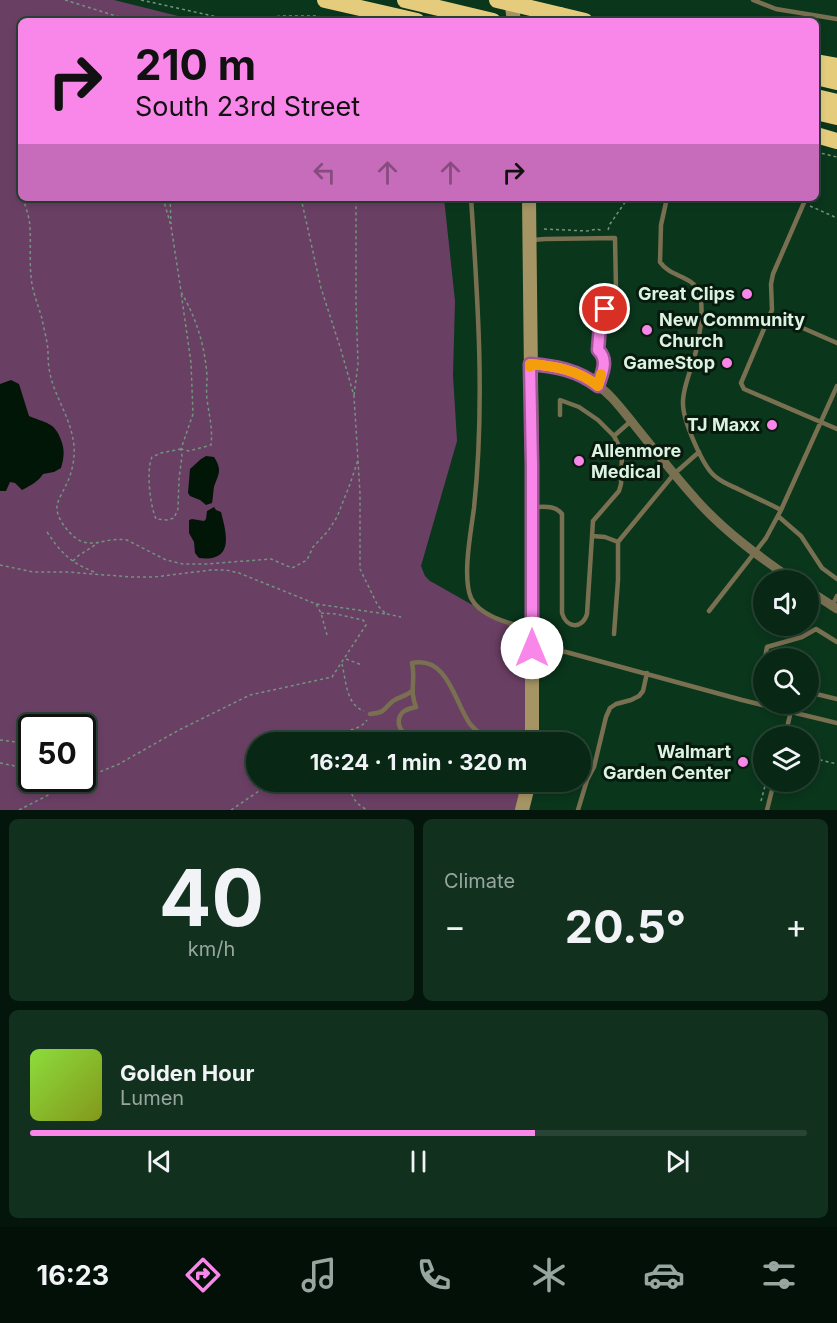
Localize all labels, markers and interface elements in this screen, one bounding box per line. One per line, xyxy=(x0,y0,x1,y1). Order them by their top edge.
text: 210 m xyxy=(135,39,256,90)
icon: right xyxy=(36,42,114,120)
text: South 23rd Street xyxy=(135,90,360,123)
icon: left xyxy=(308,156,341,189)
icon: ahead xyxy=(371,156,404,189)
icon: ahead xyxy=(434,156,467,189)
icon: right xyxy=(497,156,530,189)
pin xyxy=(579,283,630,334)
place label: Great Clips xyxy=(638,283,735,304)
marker: Great Clips xyxy=(740,287,754,301)
icon: arrive xyxy=(588,292,621,325)
place label: New Community Church xyxy=(659,309,805,351)
marker: New Community Church xyxy=(640,323,654,337)
place label: GameStop xyxy=(623,352,715,373)
marker: GameStop xyxy=(720,356,734,370)
place label: TJ Maxx xyxy=(687,414,761,435)
marker: TJ Maxx xyxy=(765,418,779,432)
place label: Allenmore Medical xyxy=(591,440,681,482)
marker: Allenmore Medical xyxy=(572,454,586,468)
map controls xyxy=(753,570,819,792)
button: sound xyxy=(753,570,819,636)
position arrow xyxy=(500,616,564,680)
button: search xyxy=(753,648,819,714)
speed limit sign: 50 xyxy=(18,714,96,792)
button: layers xyxy=(753,726,819,792)
place label: Walmart Garden Center xyxy=(603,741,731,783)
text: 16:24 · 1 min · 320 m xyxy=(310,749,527,775)
marker: Walmart Garden Center xyxy=(736,755,750,769)
text: 40 xyxy=(159,850,264,945)
text: Climate xyxy=(444,869,515,893)
text: 20.5° xyxy=(565,899,686,954)
text: − xyxy=(444,906,466,946)
text: + xyxy=(785,906,807,946)
text: km/h xyxy=(188,937,235,961)
text: Golden Hour xyxy=(120,1060,254,1086)
text: Lumen xyxy=(120,1086,184,1110)
icon: previous xyxy=(143,1145,176,1178)
icon: pause xyxy=(402,1145,435,1178)
icon: next xyxy=(661,1145,694,1178)
icon: directions xyxy=(182,1254,224,1296)
icon: music xyxy=(298,1254,340,1296)
icon: phone xyxy=(413,1254,455,1296)
icon: climate xyxy=(528,1254,570,1296)
icon: car xyxy=(643,1254,685,1296)
icon: filters xyxy=(758,1254,800,1296)
text: 16:23 xyxy=(37,1259,109,1292)

